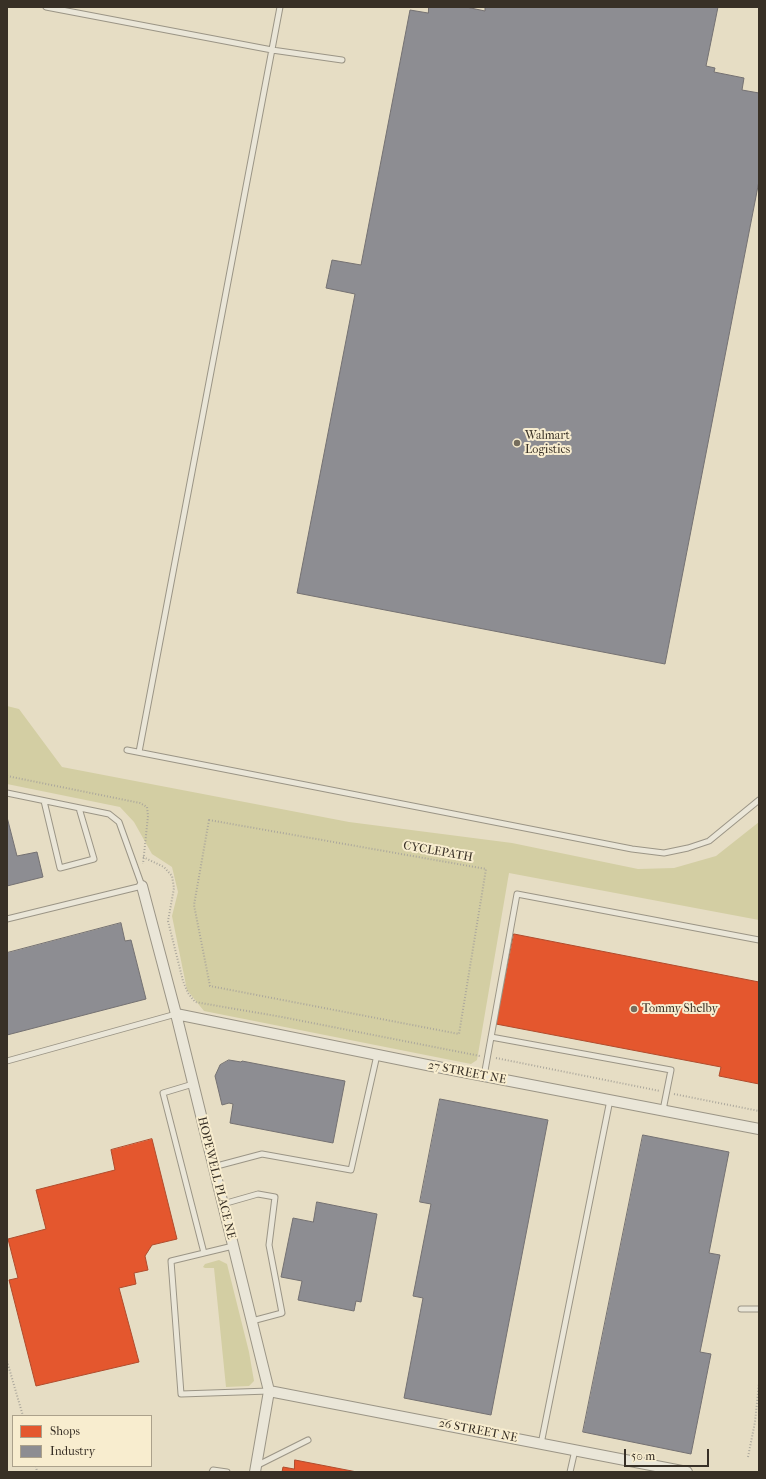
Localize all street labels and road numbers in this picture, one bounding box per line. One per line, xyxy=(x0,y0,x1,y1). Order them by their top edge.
street label: CYCLEPATH xyxy=(402,839,474,865)
street label: 27 STREET NE xyxy=(427,1058,507,1088)
street label: HOPEWELL PLACE NE xyxy=(194,1115,238,1241)
street label: 26 STREET NE xyxy=(437,1416,519,1446)

